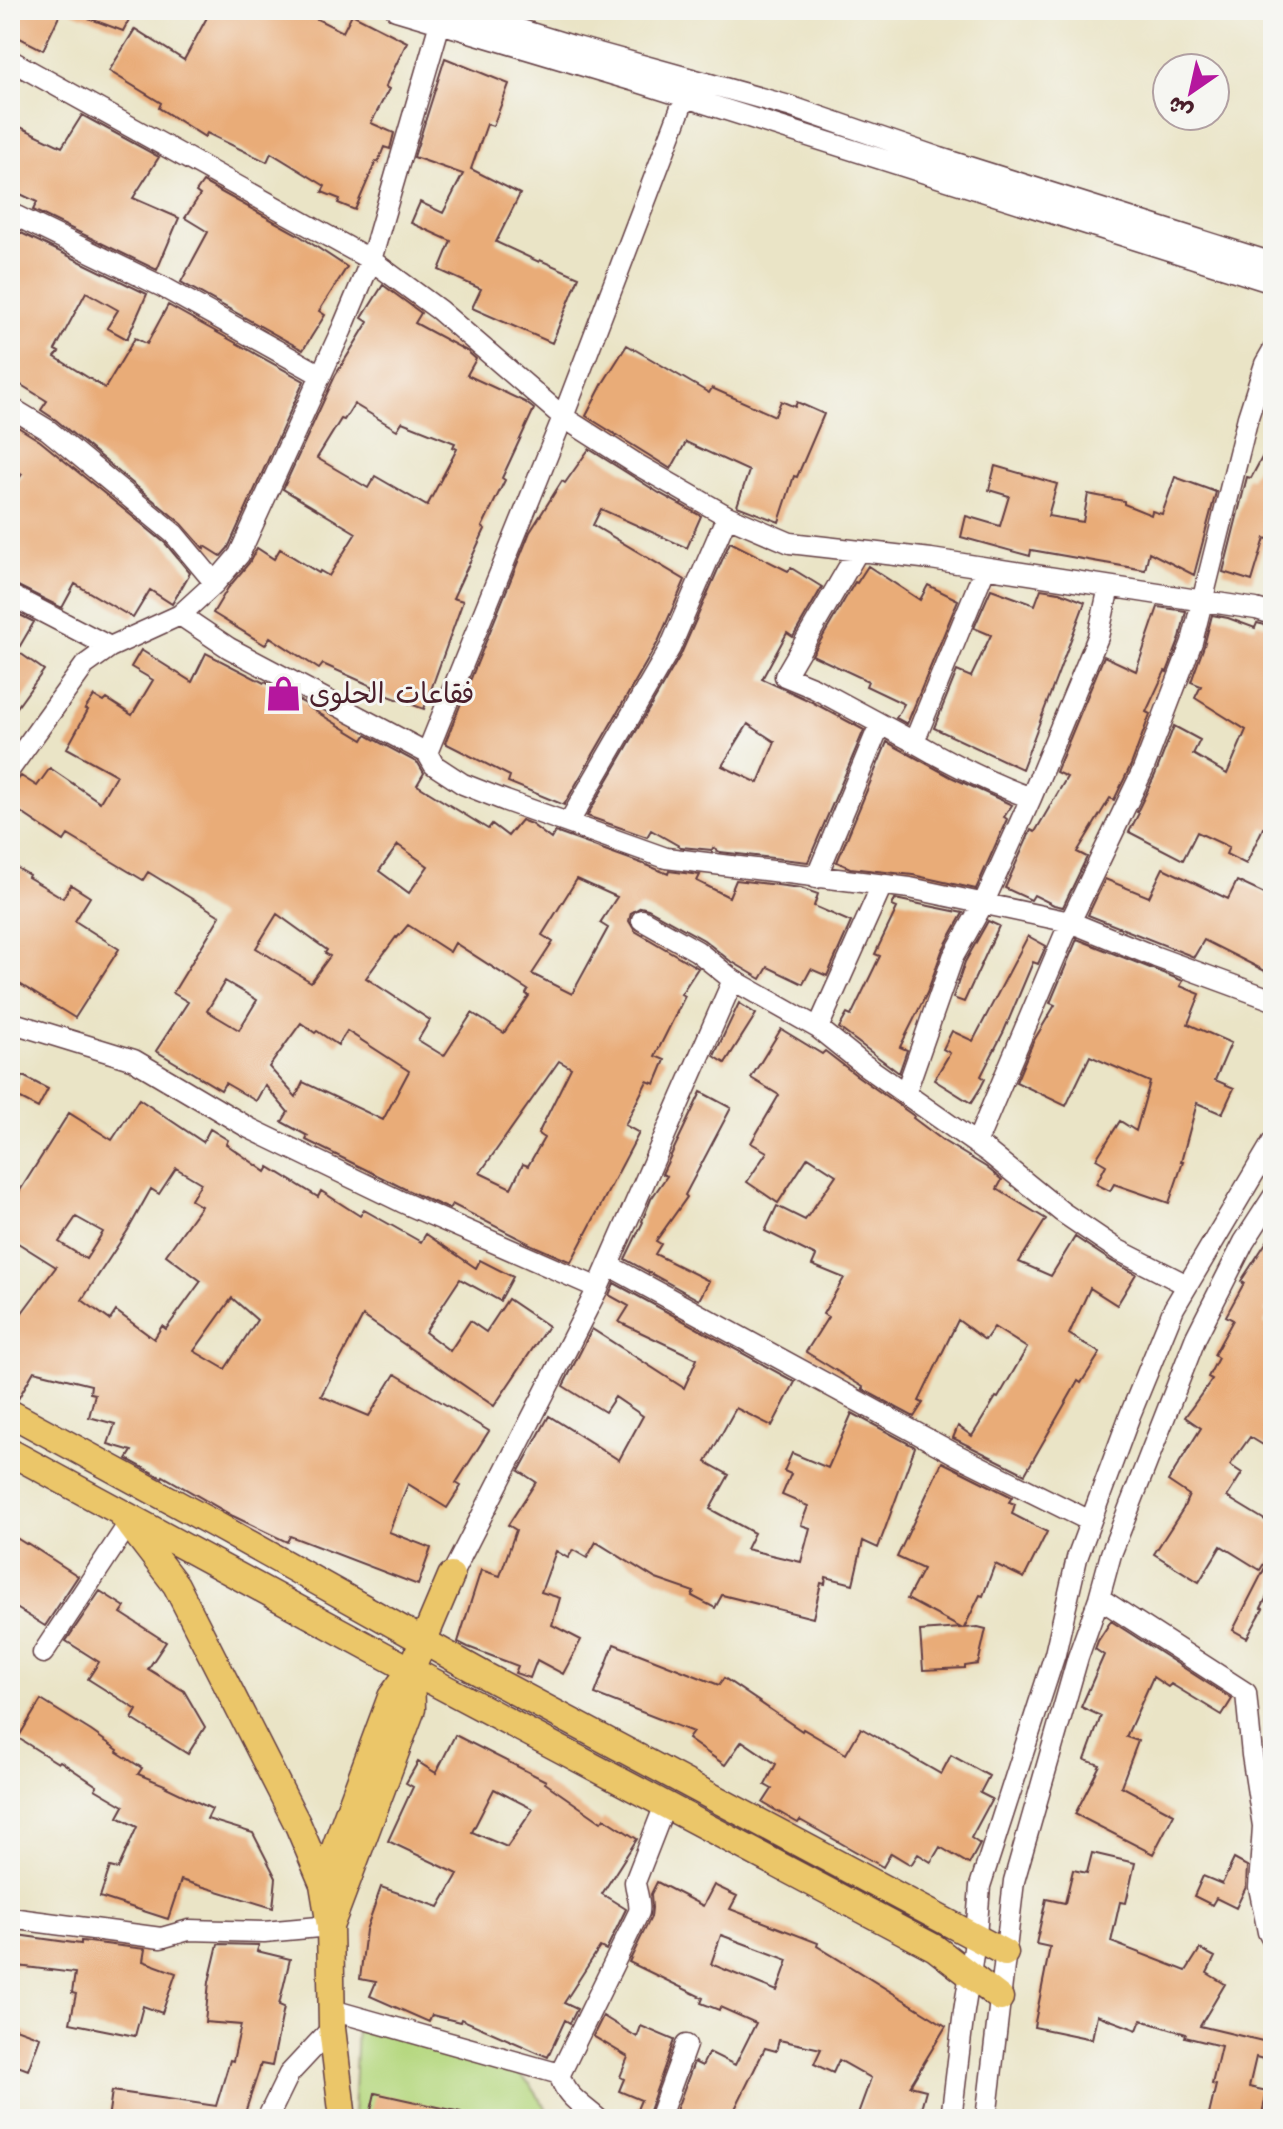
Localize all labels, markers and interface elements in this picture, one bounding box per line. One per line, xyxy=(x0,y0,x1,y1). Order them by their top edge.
north arrow xyxy=(1151,52,1231,132)
text: ش xyxy=(1162,88,1199,127)
shop icon: فقاعات الحلوى xyxy=(264,674,302,712)
place label: فقاعات الحلوى xyxy=(309,675,474,714)

